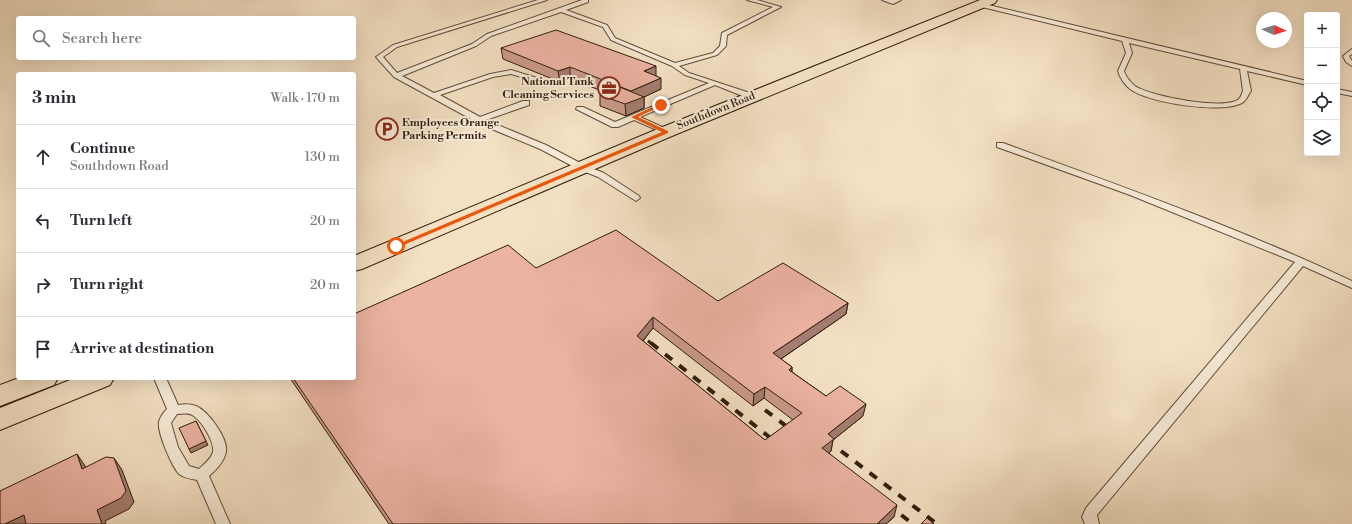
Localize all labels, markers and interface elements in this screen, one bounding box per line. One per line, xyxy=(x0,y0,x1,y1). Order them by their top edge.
north arrow xyxy=(1256,12,1292,48)
map controls xyxy=(1304,12,1340,156)
button: + xyxy=(1304,12,1340,48)
search box xyxy=(16,16,356,60)
icon: search xyxy=(30,27,52,49)
text: Search here xyxy=(62,29,142,48)
button: − xyxy=(1304,48,1340,84)
place label: National Tank Cleaning Services xyxy=(502,75,594,102)
office icon: National Tank Cleaning Services xyxy=(596,75,622,101)
button: locate xyxy=(1304,84,1340,120)
text: 3 min xyxy=(32,87,76,109)
street label: Southdown Road xyxy=(675,89,758,133)
text: Walk · 170 m xyxy=(270,90,340,106)
route end xyxy=(652,96,670,114)
parking icon: Employees Orange Parking Permits xyxy=(374,116,400,142)
place label: Employees Orange Parking Permits xyxy=(402,116,499,143)
button: layers xyxy=(1304,120,1340,156)
text: Continue xyxy=(70,139,135,158)
icon: ahead xyxy=(32,146,54,168)
text: 130 m xyxy=(305,149,340,165)
text: Southdown Road xyxy=(70,158,169,174)
icon: left xyxy=(32,210,54,232)
text: Turn left xyxy=(70,211,132,230)
text: 20 m xyxy=(310,213,340,229)
route start xyxy=(387,237,405,255)
icon: right xyxy=(32,274,54,296)
text: Turn right xyxy=(70,275,144,294)
text: 20 m xyxy=(310,277,340,293)
icon: arrive xyxy=(32,338,54,360)
text: Arrive at destination xyxy=(70,339,214,358)

